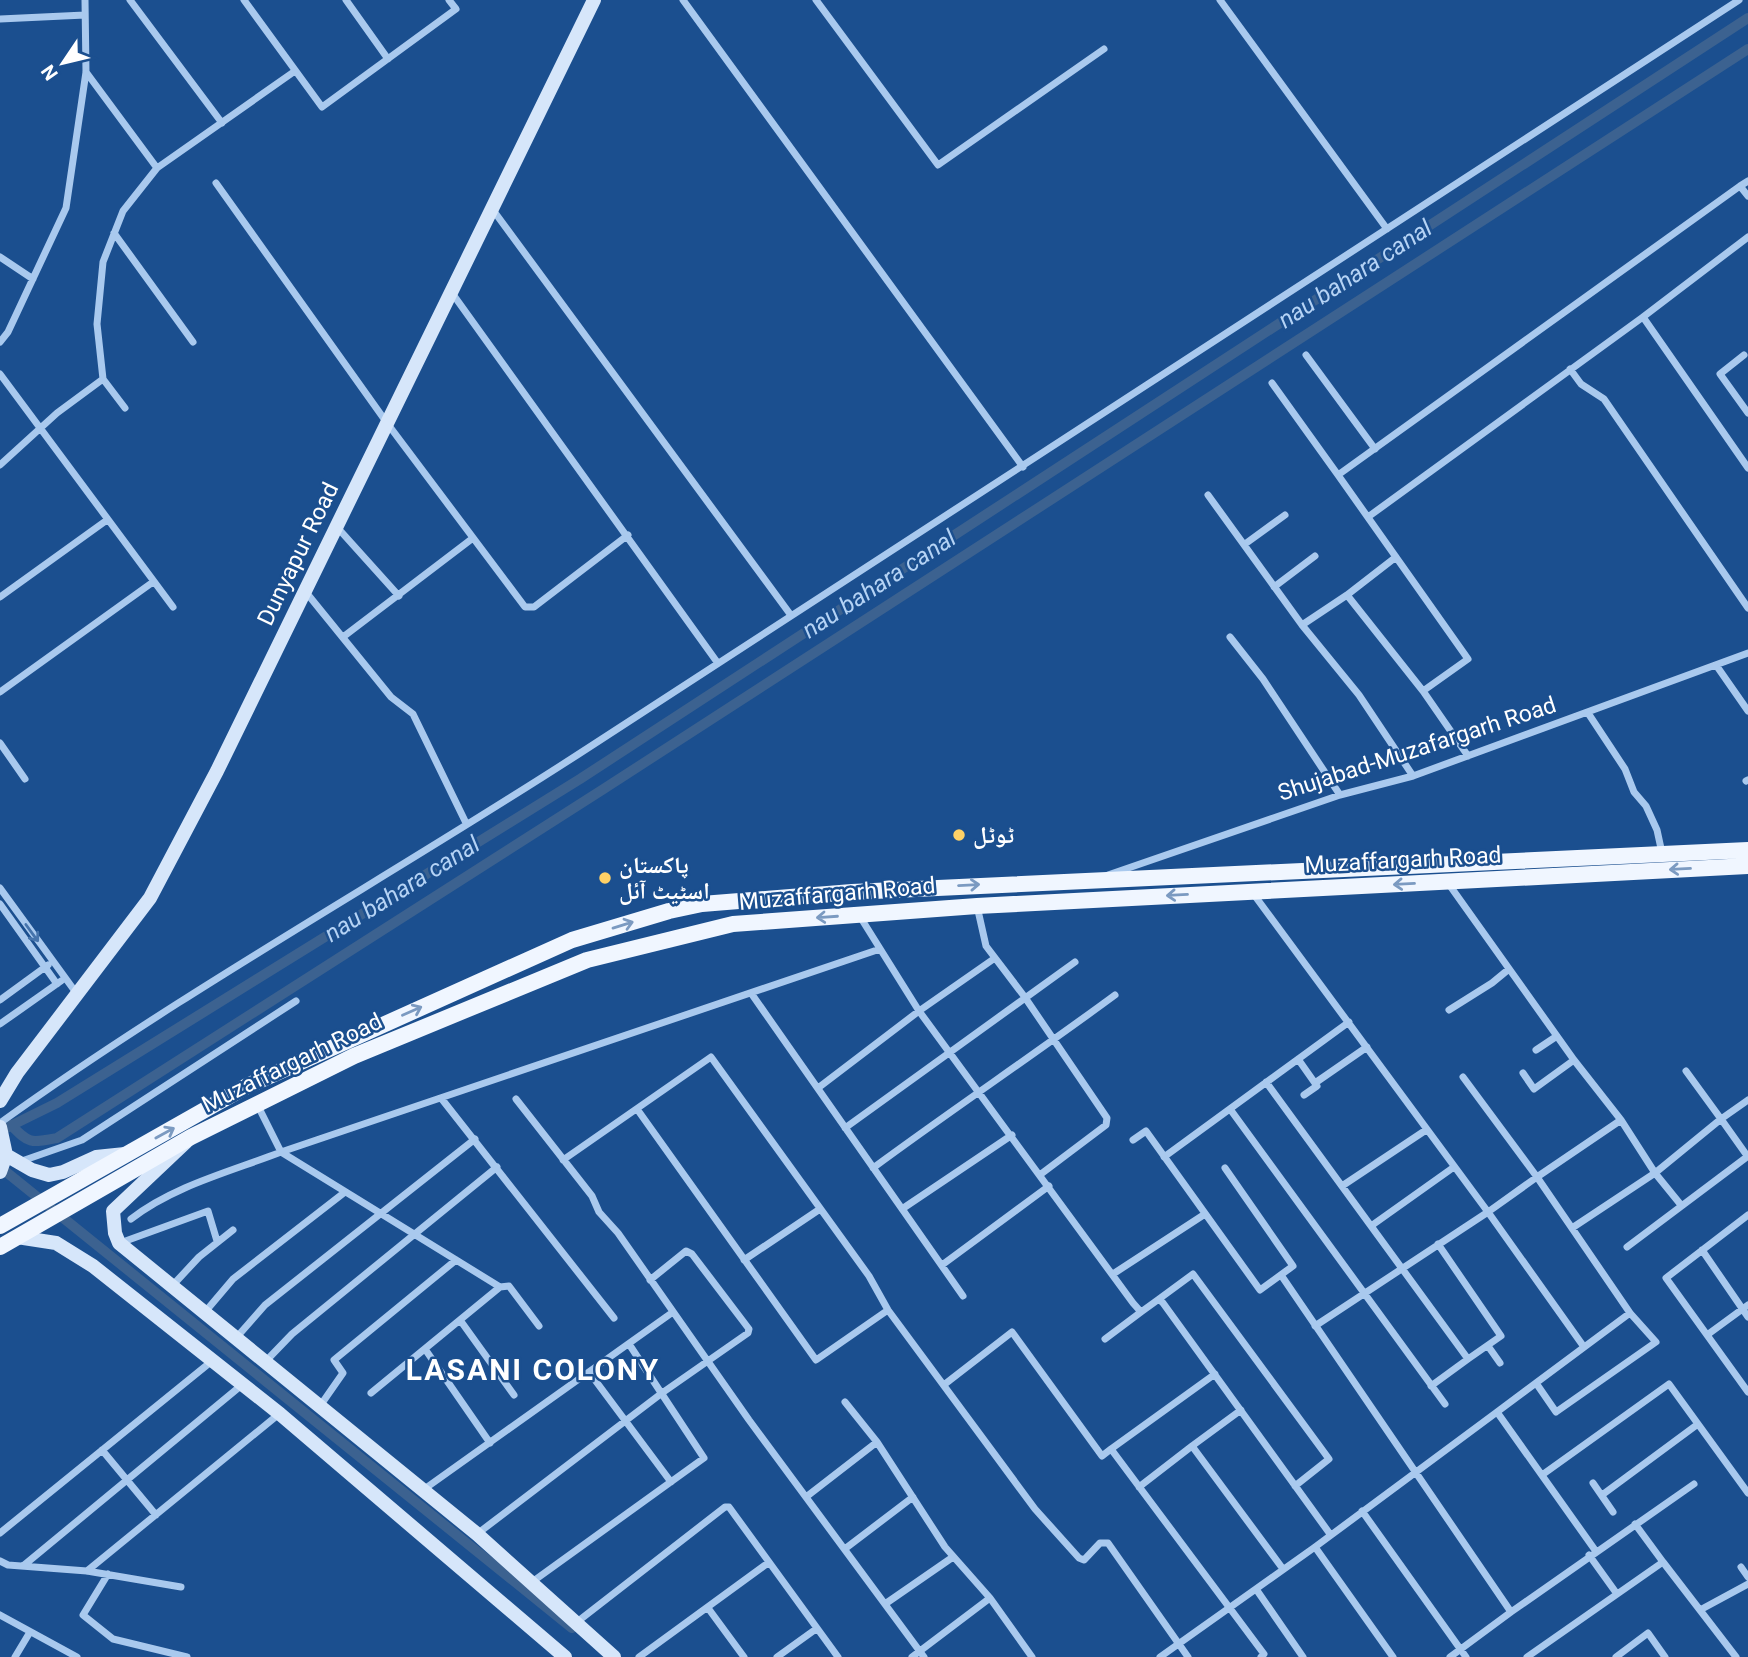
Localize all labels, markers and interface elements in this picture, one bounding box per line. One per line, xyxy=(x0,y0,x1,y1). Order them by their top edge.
north arrow xyxy=(28,28,98,98)
text: N xyxy=(36,60,63,85)
water label: nau bahara canal xyxy=(1273,214,1437,334)
street label: Dunyapur Road xyxy=(252,478,344,630)
water label: nau bahara canal xyxy=(797,524,961,644)
street label: Shujabad-Muzafargarh Road xyxy=(1274,691,1560,807)
place label: ٹوٹل xyxy=(973,822,1014,849)
marker: ٹوٹل xyxy=(951,827,967,843)
water label: nau bahara canal xyxy=(319,830,485,948)
street label: Muzaffargarh Road xyxy=(1304,841,1502,879)
place label: پاکستان اسٹیٹ آئل xyxy=(619,852,710,905)
one-way arrow xyxy=(1669,863,1692,876)
marker: پاکستان اسٹیٹ آئل xyxy=(597,870,613,886)
street label: Muzaffargarh Road xyxy=(738,872,936,916)
one-way arrow xyxy=(1393,878,1416,891)
one-way arrow xyxy=(958,879,981,892)
one-way arrow xyxy=(1165,889,1188,902)
one-way arrow xyxy=(816,911,839,924)
one-way arrow xyxy=(612,918,634,931)
one-way arrow xyxy=(25,923,40,942)
one-way arrow xyxy=(401,1004,423,1017)
street label: Muzaffargarh Road xyxy=(197,1008,387,1118)
one-way arrow xyxy=(154,1126,174,1140)
district label: LASANI COLONY xyxy=(406,1352,660,1387)

